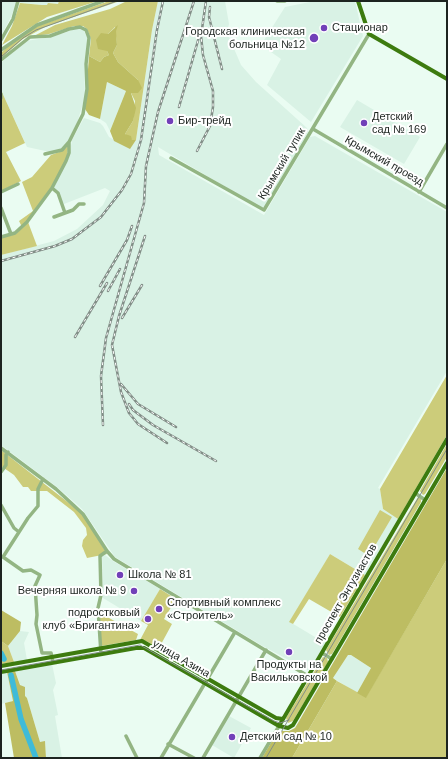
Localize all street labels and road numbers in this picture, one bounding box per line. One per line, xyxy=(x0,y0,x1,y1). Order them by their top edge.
street label: Крымский тупик xyxy=(255,126,309,202)
street label: Крымский проезд xyxy=(342,133,426,189)
street label: проспект Энтузиастов xyxy=(312,542,380,646)
street label: улица Азина xyxy=(150,637,212,681)

